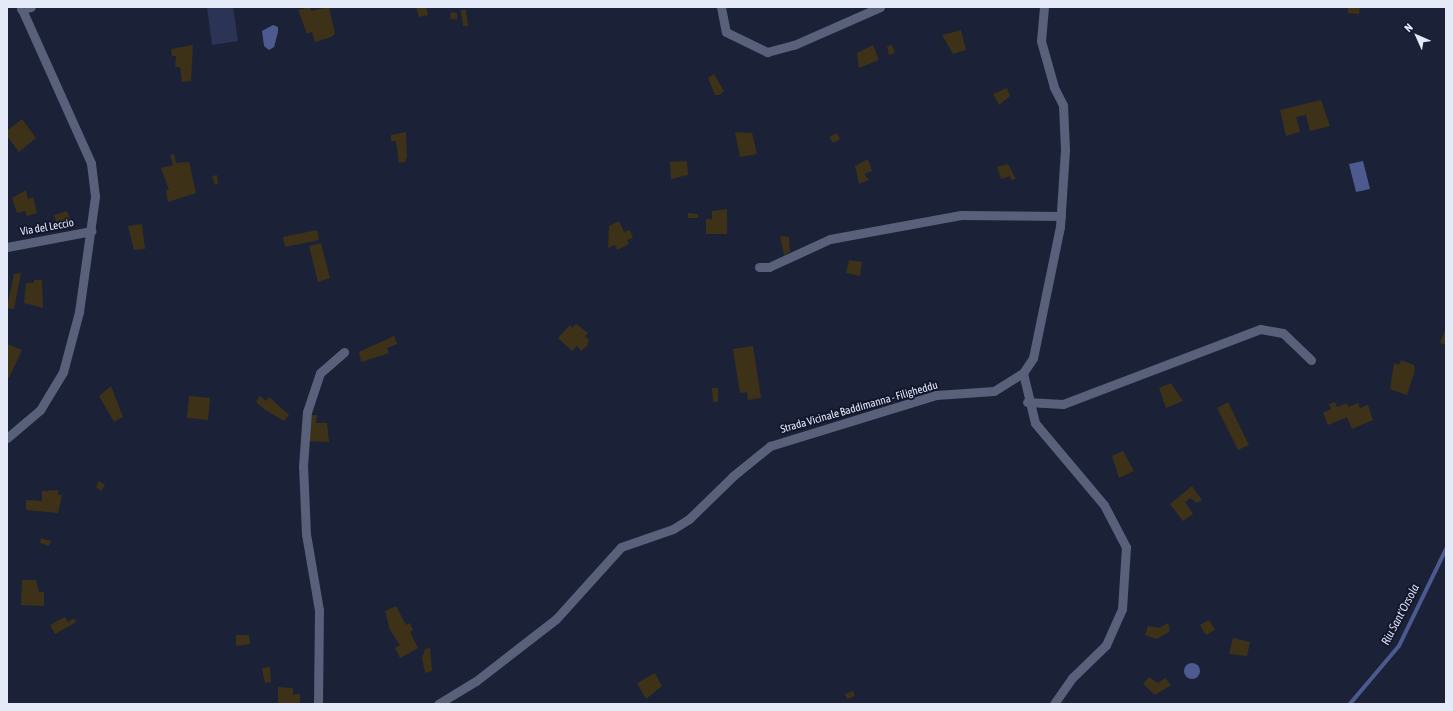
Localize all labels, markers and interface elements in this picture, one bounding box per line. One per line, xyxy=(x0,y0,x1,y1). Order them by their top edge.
north arrow xyxy=(1397,16,1437,56)
text: N xyxy=(1402,21,1415,34)
street label: Via del Leccio xyxy=(19,216,75,238)
street label: Strada Vicinale Baddimanna - Filigheddu xyxy=(779,378,939,436)
water label: Riu Sant'Orsola xyxy=(1379,582,1423,648)

